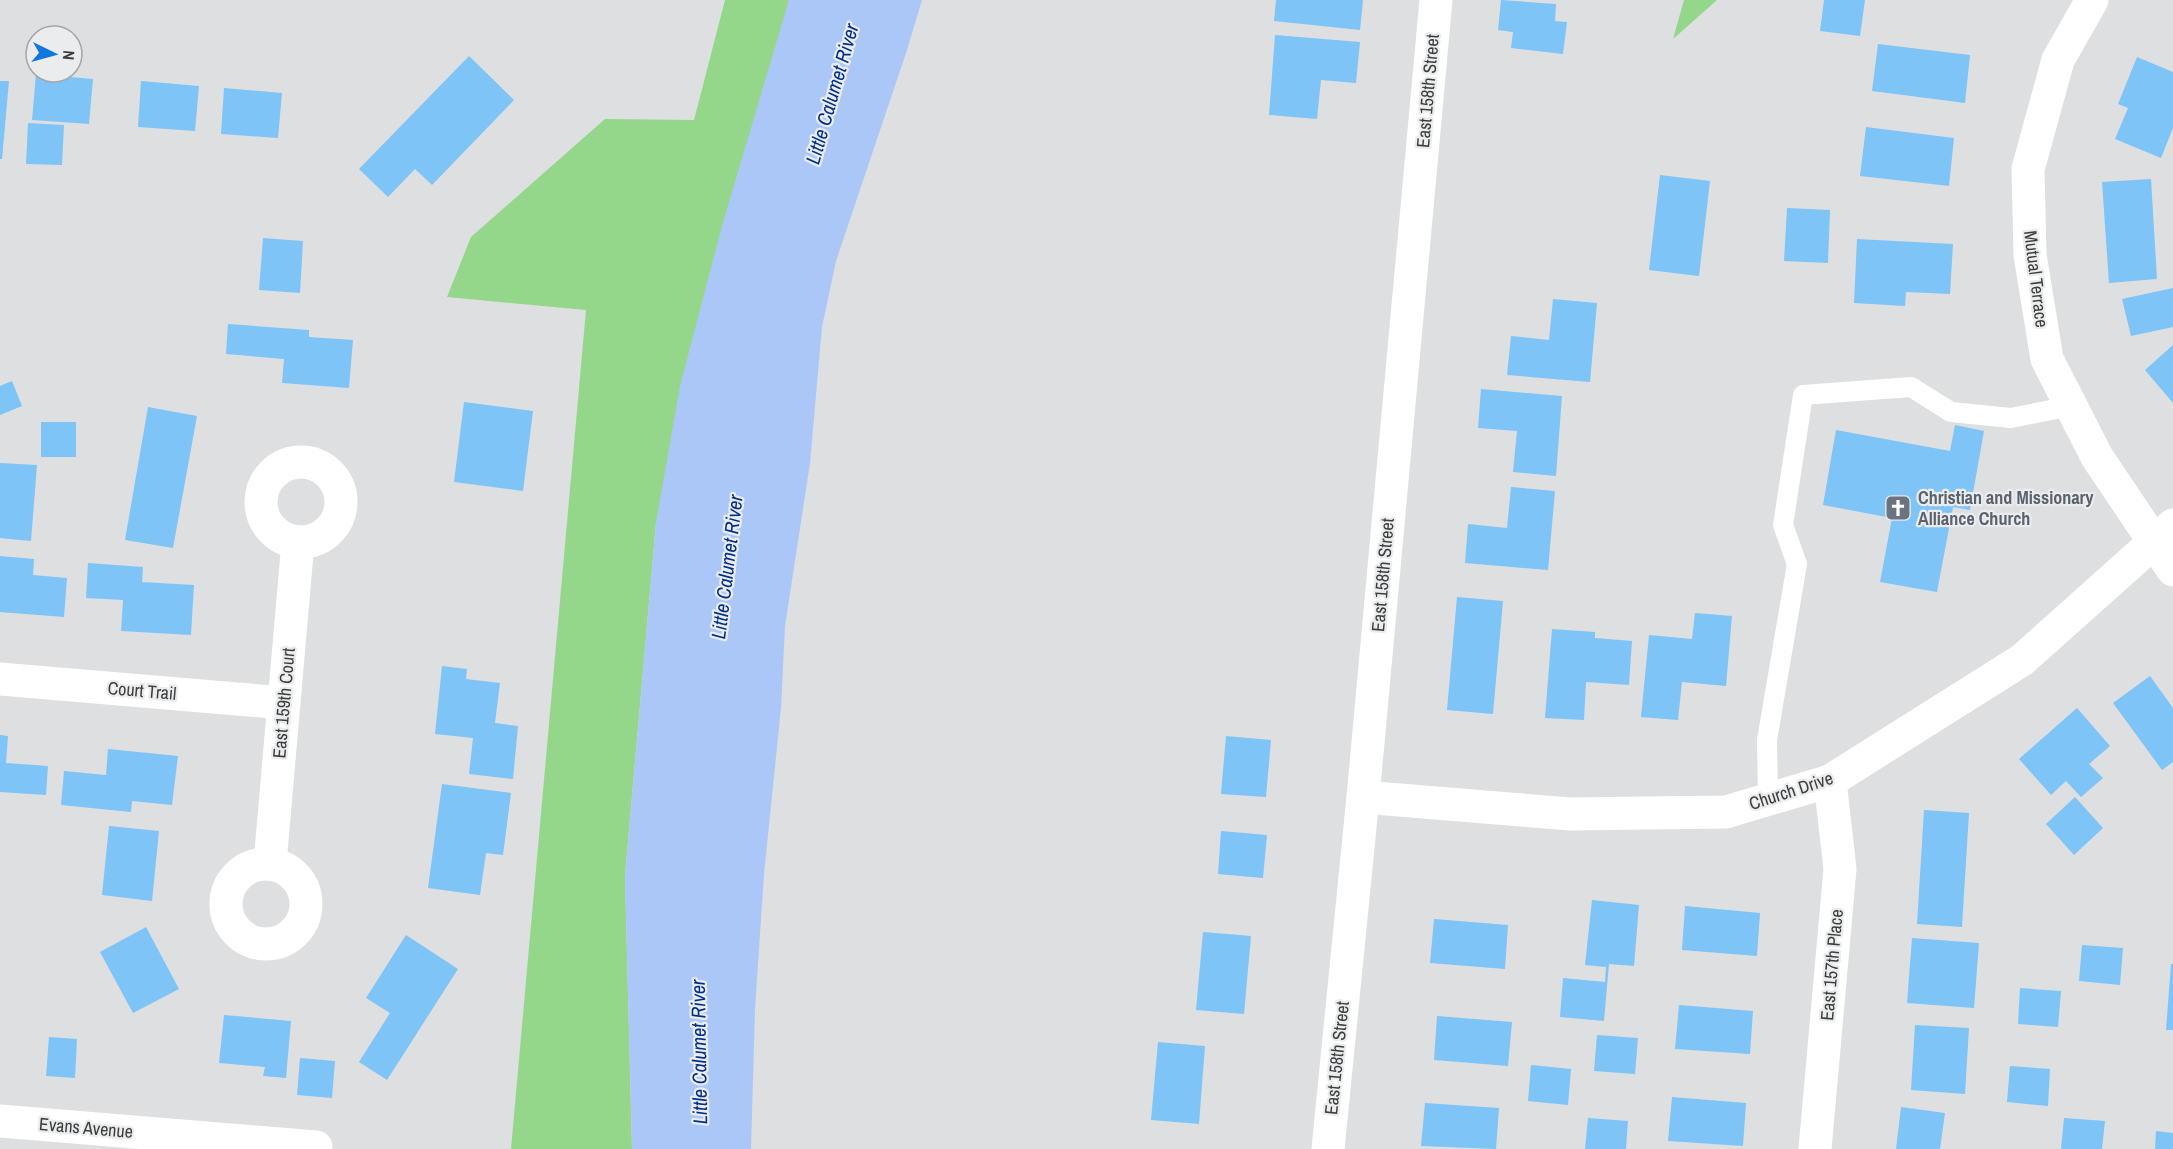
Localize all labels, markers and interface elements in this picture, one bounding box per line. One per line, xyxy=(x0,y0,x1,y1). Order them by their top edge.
water label: Little Calumet River xyxy=(799,20,865,167)
north arrow xyxy=(24,24,84,84)
street label: East 158th Street xyxy=(1410,33,1445,149)
text: N xyxy=(58,50,80,61)
street label: Mutual Terrace xyxy=(2018,229,2055,329)
place label: Christian and Missionary Alliance Church xyxy=(1918,485,2094,531)
water label: Little Calumet River xyxy=(704,493,749,641)
church icon: Christian and Missionary Alliance Church xyxy=(1883,493,1913,523)
street label: East 158th Street xyxy=(1365,517,1400,633)
street label: East 159th Court xyxy=(266,647,301,759)
street label: Court Trail xyxy=(107,675,177,706)
street label: Church Drive xyxy=(1746,765,1836,816)
street label: East 157th Place xyxy=(1814,908,1849,1022)
water label: Little Calumet River xyxy=(684,979,713,1125)
street label: East 158th Street xyxy=(1318,1000,1355,1116)
street label: Evans Avenue xyxy=(38,1111,134,1144)

